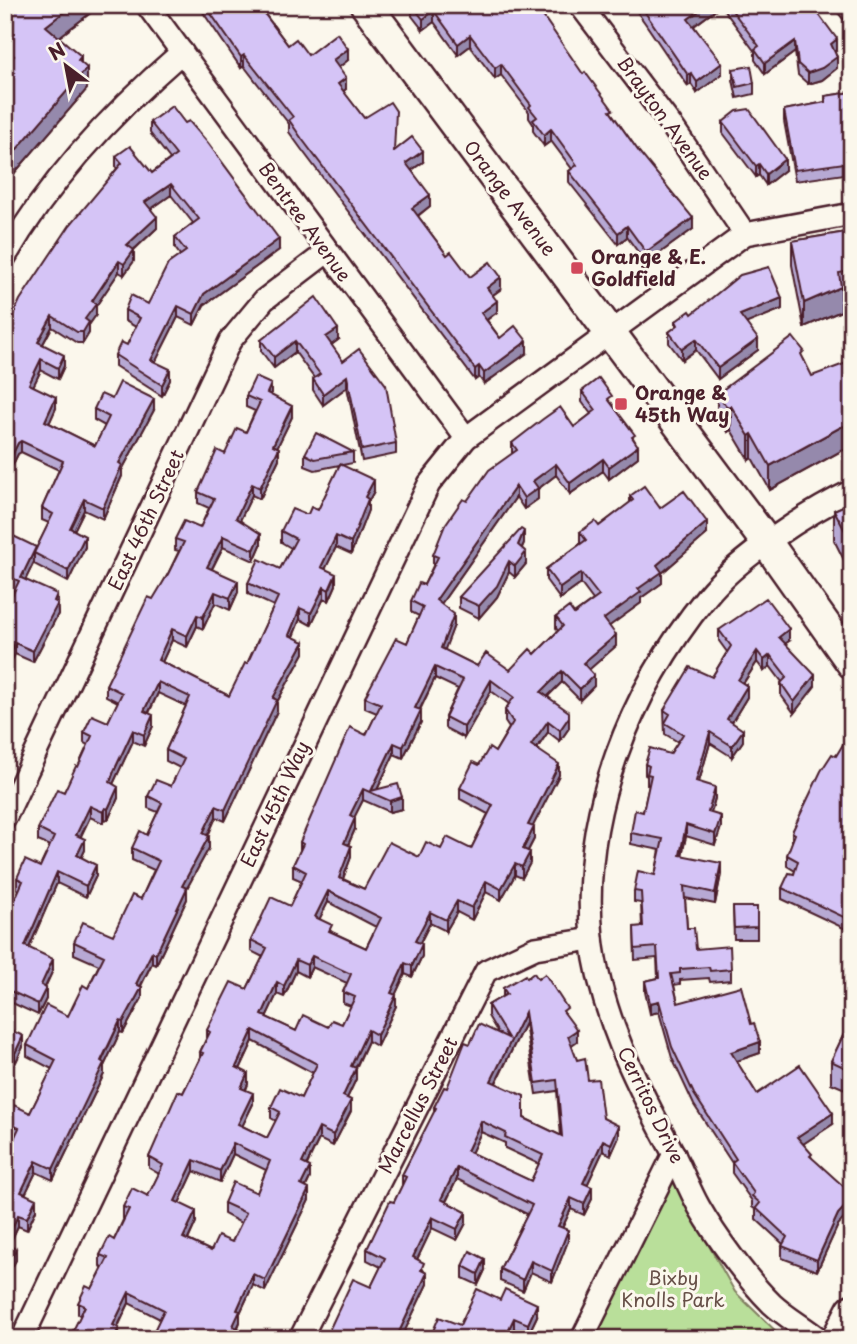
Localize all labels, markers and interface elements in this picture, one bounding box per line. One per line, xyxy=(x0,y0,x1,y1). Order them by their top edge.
north arrow xyxy=(32,32,102,102)
text: N xyxy=(43,35,70,67)
street label: Brayton Avenue xyxy=(611,50,720,185)
street label: Orange Avenue xyxy=(458,134,564,261)
street label: Bentree Avenue xyxy=(253,156,359,287)
place label: Orange & E. Goldfield xyxy=(591,242,706,292)
marker: Orange & E. Goldfield xyxy=(569,260,585,276)
place label: Orange & 45th Way xyxy=(635,378,729,428)
marker: Orange & 45th Way xyxy=(613,396,629,412)
street label: East 46th Street xyxy=(100,444,190,595)
street label: East 45th Way xyxy=(233,736,316,871)
street label: Marcellus Street xyxy=(371,1031,464,1178)
street label: Cerritos Drive xyxy=(612,1041,692,1168)
park label: Bixby Knolls Park xyxy=(621,1263,725,1313)

